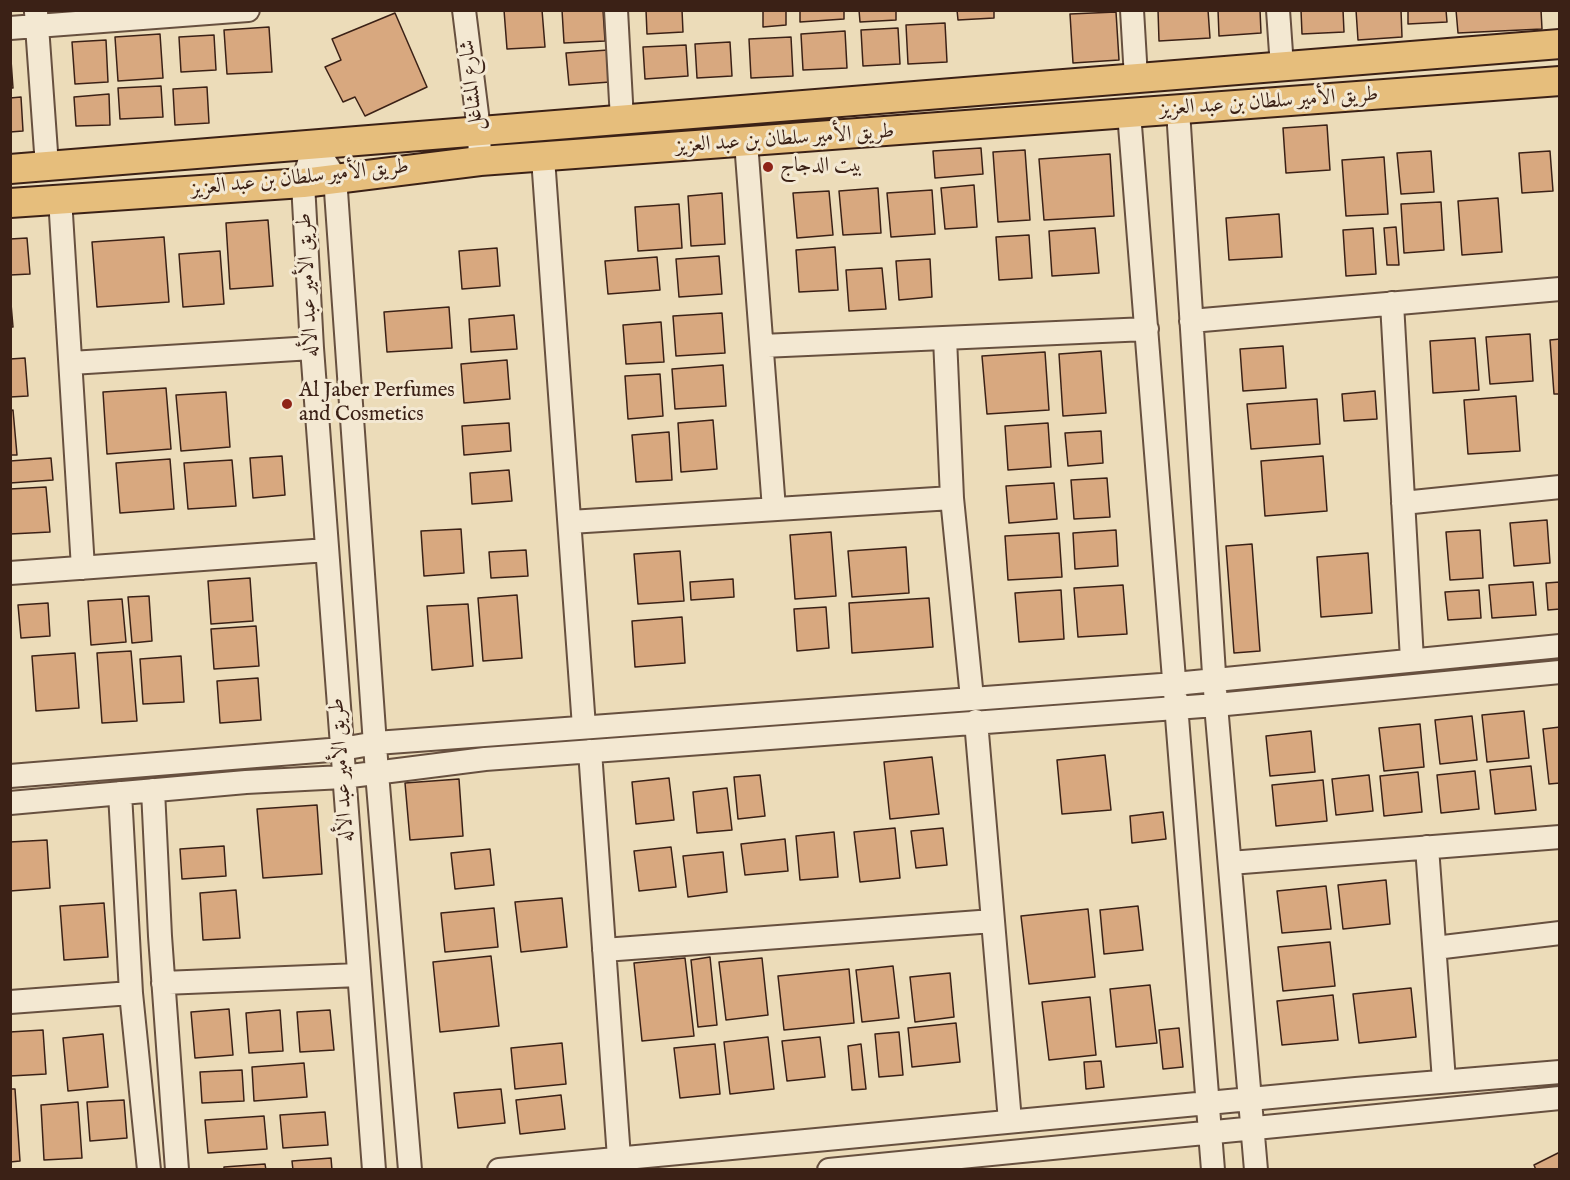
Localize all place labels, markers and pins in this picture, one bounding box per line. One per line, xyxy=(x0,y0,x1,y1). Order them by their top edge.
place label: بيت الدجاج xyxy=(780,154,862,180)
marker: بيت الدجاج xyxy=(761,160,775,174)
place label: Al Jaber Perfumes and Cosmetics xyxy=(299,379,455,429)
marker: Al Jaber Perfumes and Cosmetics xyxy=(280,397,294,411)

